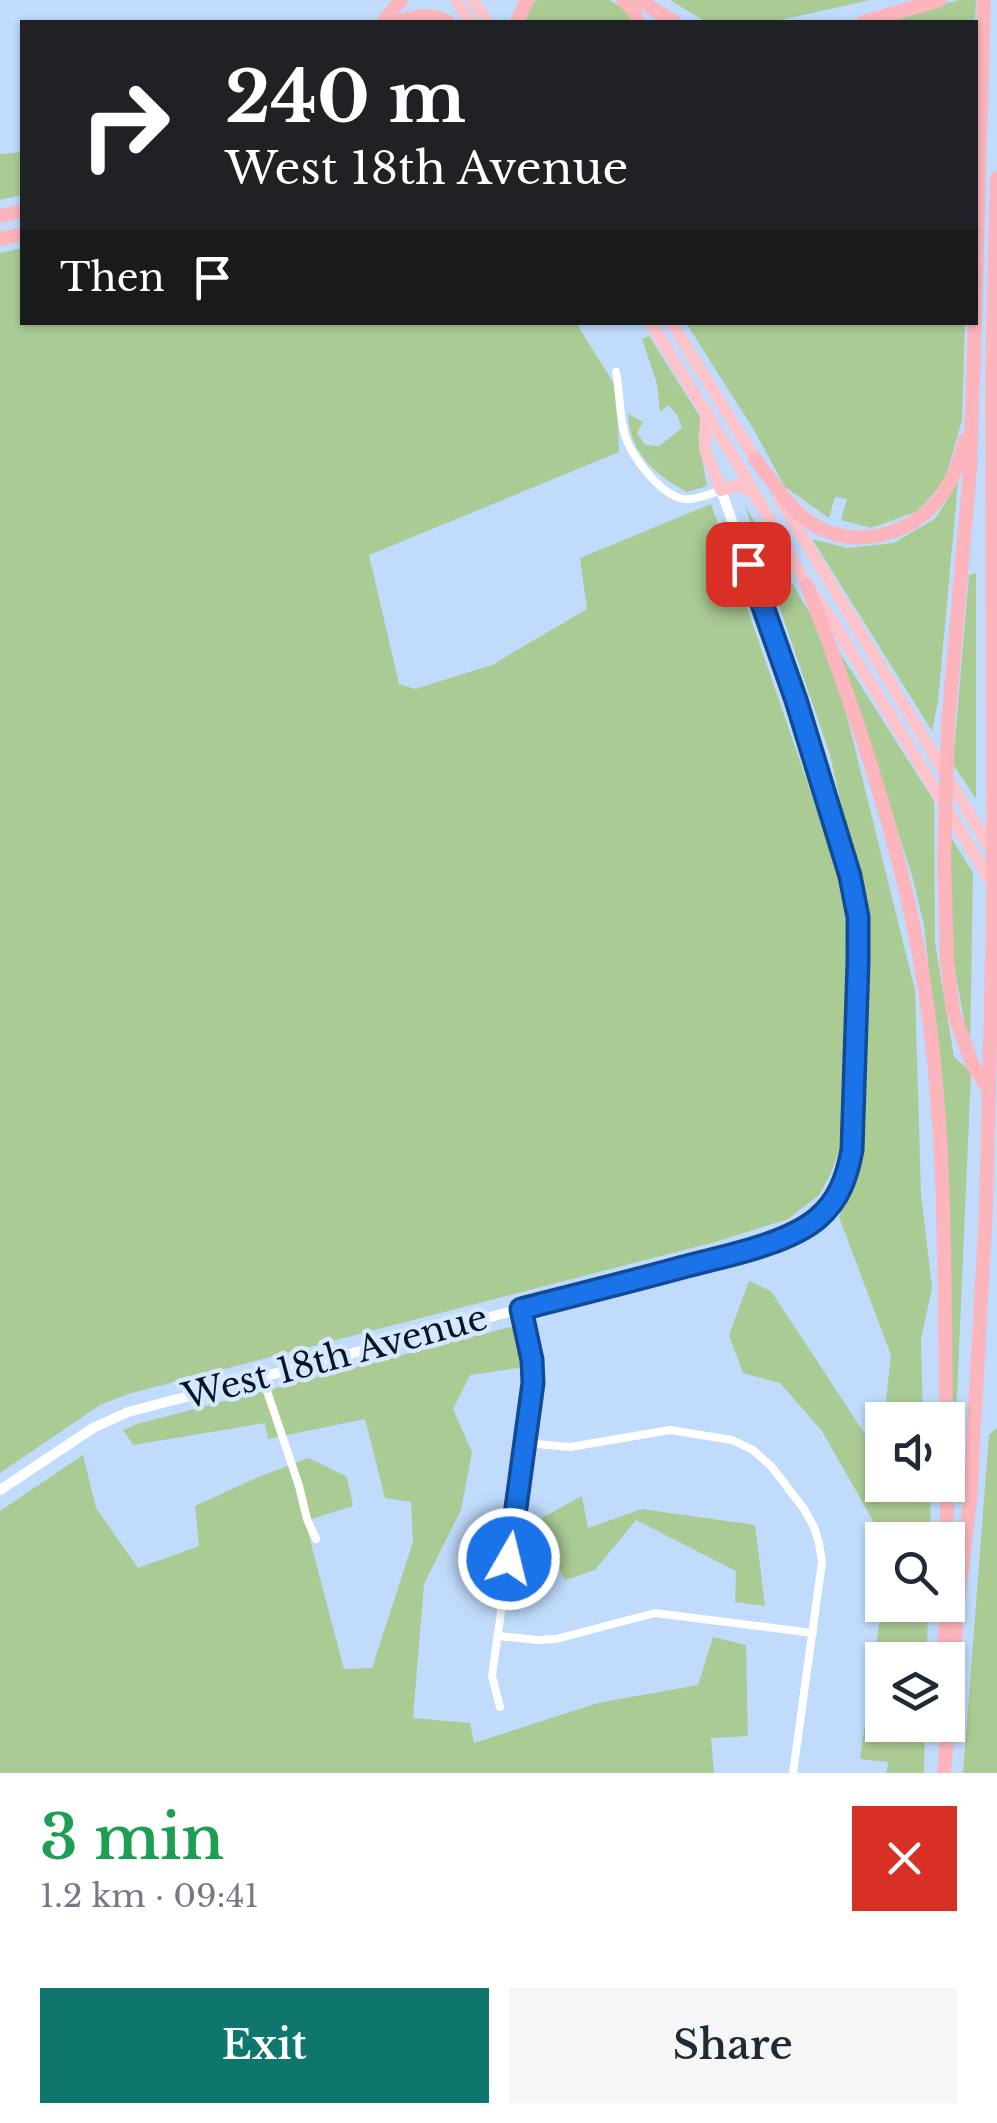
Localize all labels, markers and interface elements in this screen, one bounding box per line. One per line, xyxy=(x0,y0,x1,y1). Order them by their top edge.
text: 240 m xyxy=(225,54,466,141)
icon: right xyxy=(60,60,190,190)
text: West 18th Avenue xyxy=(225,140,628,196)
icon: arrive xyxy=(185,250,240,305)
text: Then xyxy=(60,254,165,301)
pin xyxy=(706,522,791,607)
icon: arrive xyxy=(721,537,776,592)
street label: West 18th Avenue xyxy=(177,1295,492,1418)
map controls xyxy=(865,1402,965,1742)
button: sound xyxy=(865,1402,965,1502)
position arrow xyxy=(457,1507,561,1611)
button: search xyxy=(865,1522,965,1622)
button: layers xyxy=(865,1642,965,1742)
text: 3 min xyxy=(40,1801,224,1875)
button: close xyxy=(852,1806,957,1911)
text: 1.2 km · 09:41 xyxy=(40,1876,259,1916)
button: Exit xyxy=(40,1988,489,2103)
button: Share xyxy=(509,1988,957,2103)

